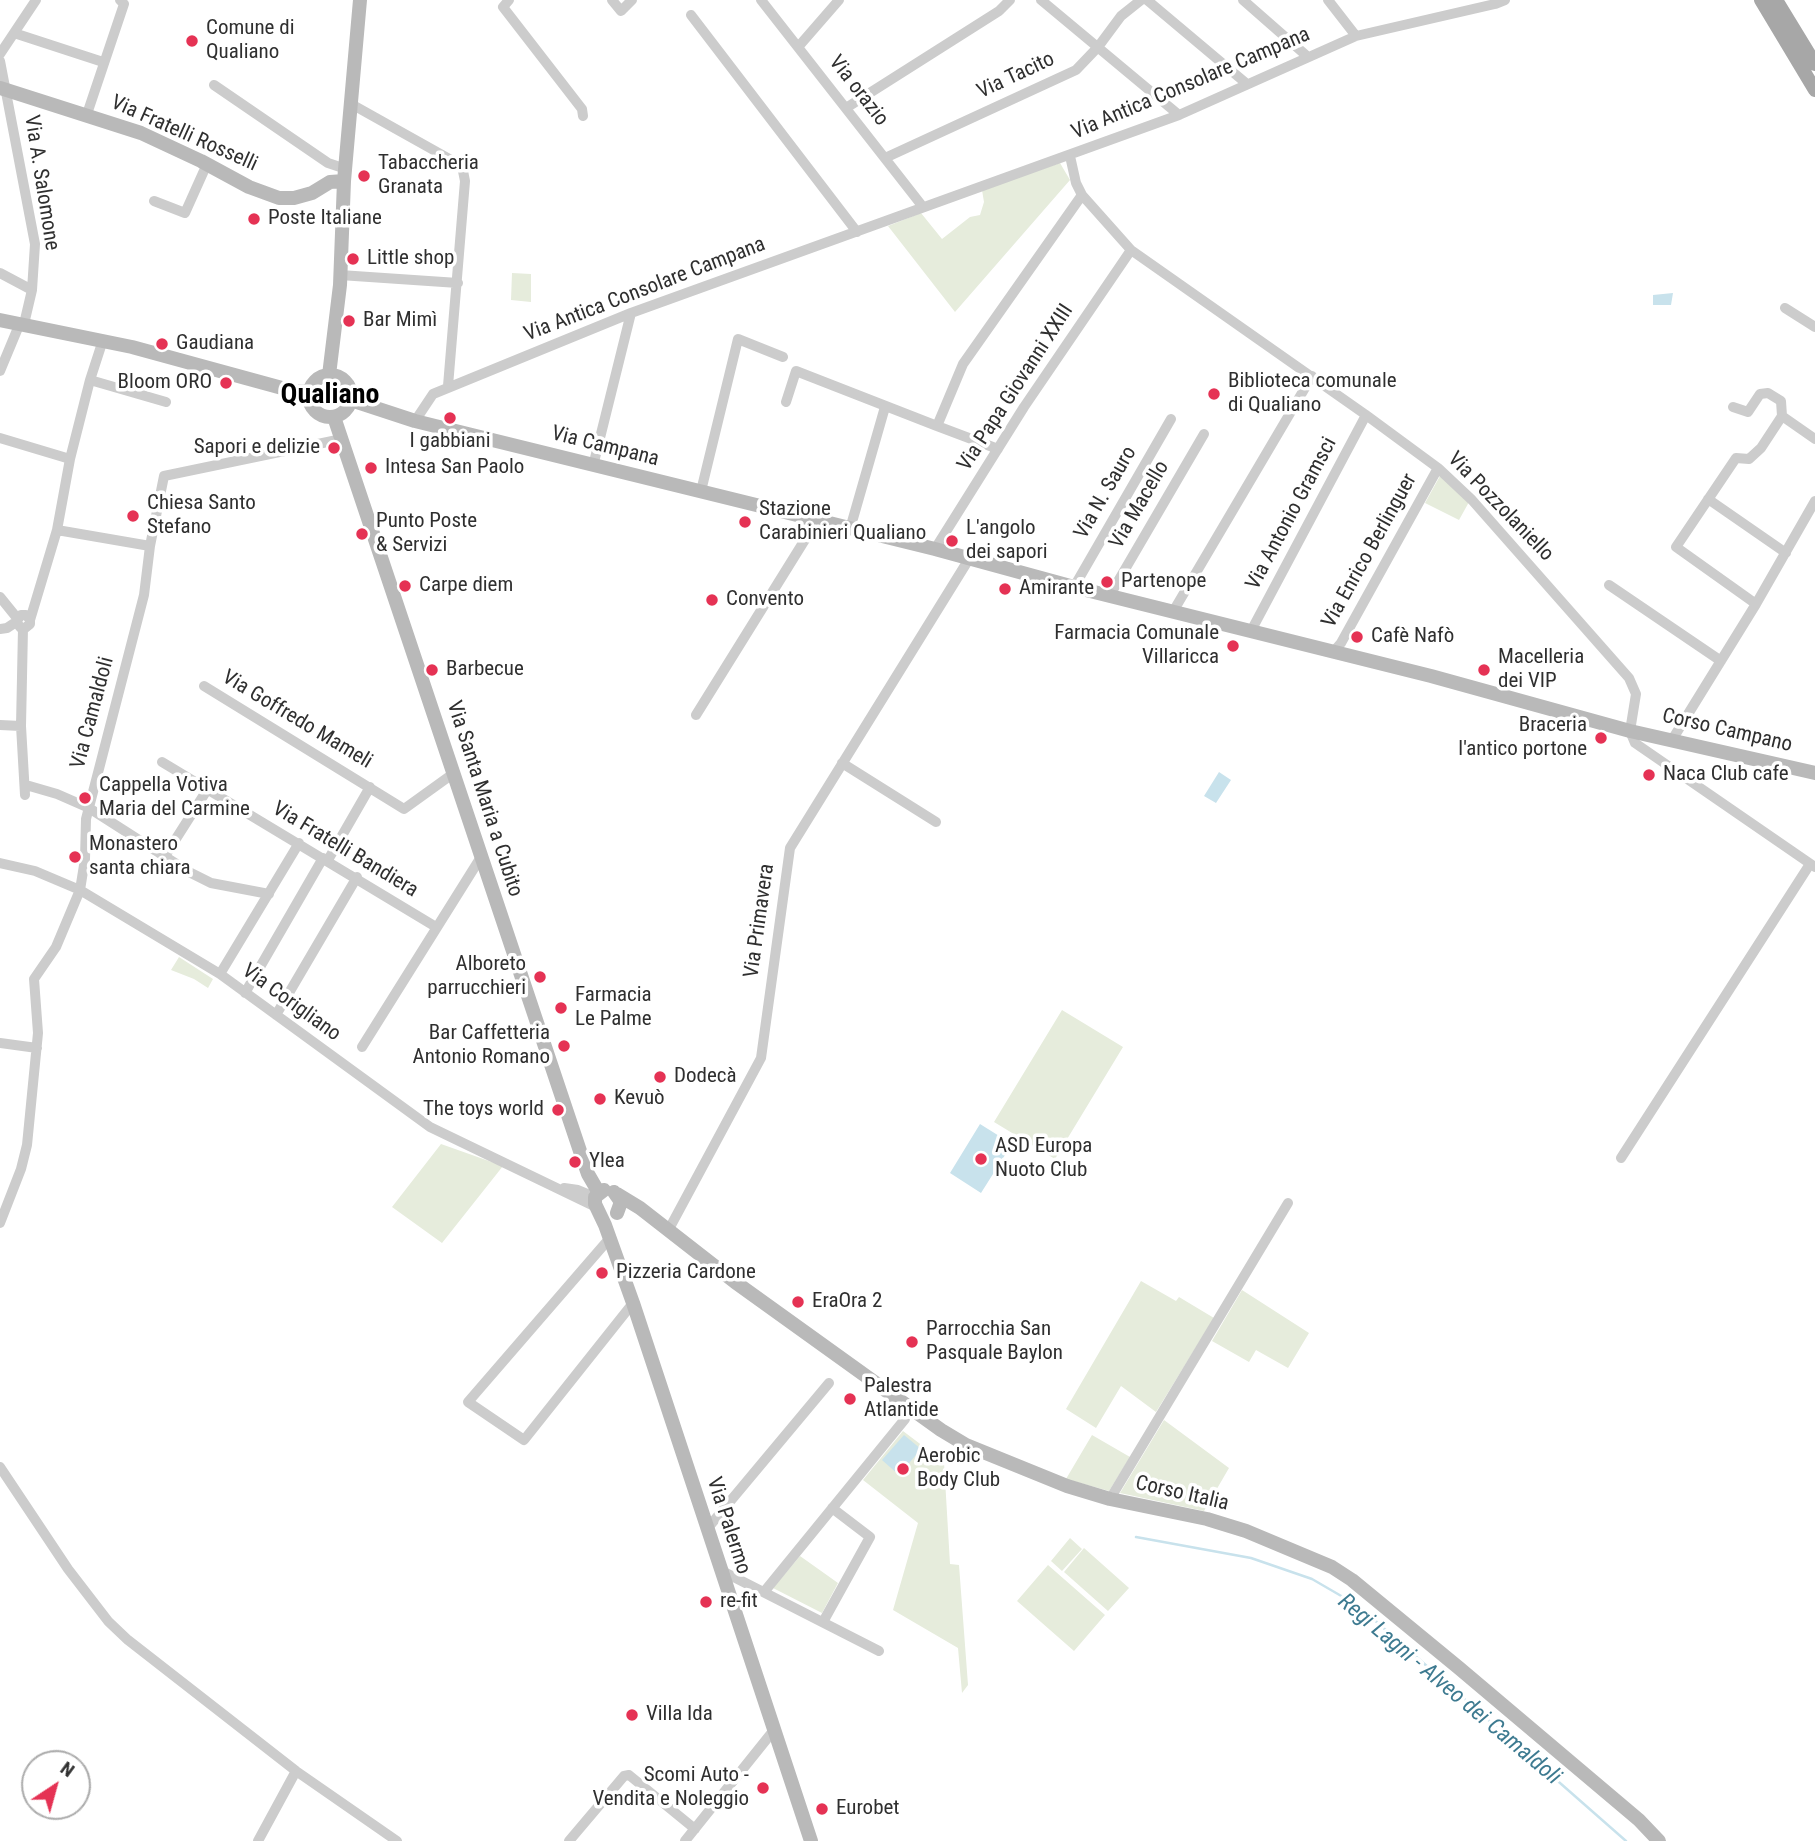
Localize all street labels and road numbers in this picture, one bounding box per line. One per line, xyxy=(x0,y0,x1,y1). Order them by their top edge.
street label: Via Antica Consolare Campana xyxy=(1068,22,1314,146)
street label: Via Tacito xyxy=(973,47,1059,105)
street label: Via orazio xyxy=(823,51,893,131)
street label: Via Fratelli Rosselli xyxy=(107,90,261,178)
street label: Via A. Salomone xyxy=(18,114,64,252)
street label: Via Antica Consolare Campana xyxy=(521,232,769,348)
street label: Via Papa Giovanni XXIII xyxy=(953,300,1079,476)
street label: Via Campana xyxy=(549,421,661,473)
street label: Via Antonio Gramsci xyxy=(1241,433,1343,595)
street label: Via N. Sauro xyxy=(1069,442,1143,544)
street label: Via Pozzolaniello xyxy=(1442,447,1558,567)
street label: Via Macello xyxy=(1105,457,1175,553)
street label: Via Enrico Berlinguer xyxy=(1317,469,1423,633)
street label: Via Camaldoli xyxy=(66,654,120,772)
street label: Via Goffredo Mameli xyxy=(217,665,377,775)
street label: Via Santa Maria a Cubito xyxy=(440,698,528,900)
street label: Corso Campano xyxy=(1660,704,1794,758)
street label: Via Fratelli Bandiera xyxy=(268,797,422,903)
street label: Via Primavera xyxy=(740,862,780,980)
street label: Via Corigliano xyxy=(237,959,345,1047)
street label: Corso Italia xyxy=(1133,1471,1231,1517)
street label: Via Palermo xyxy=(700,1474,756,1578)

